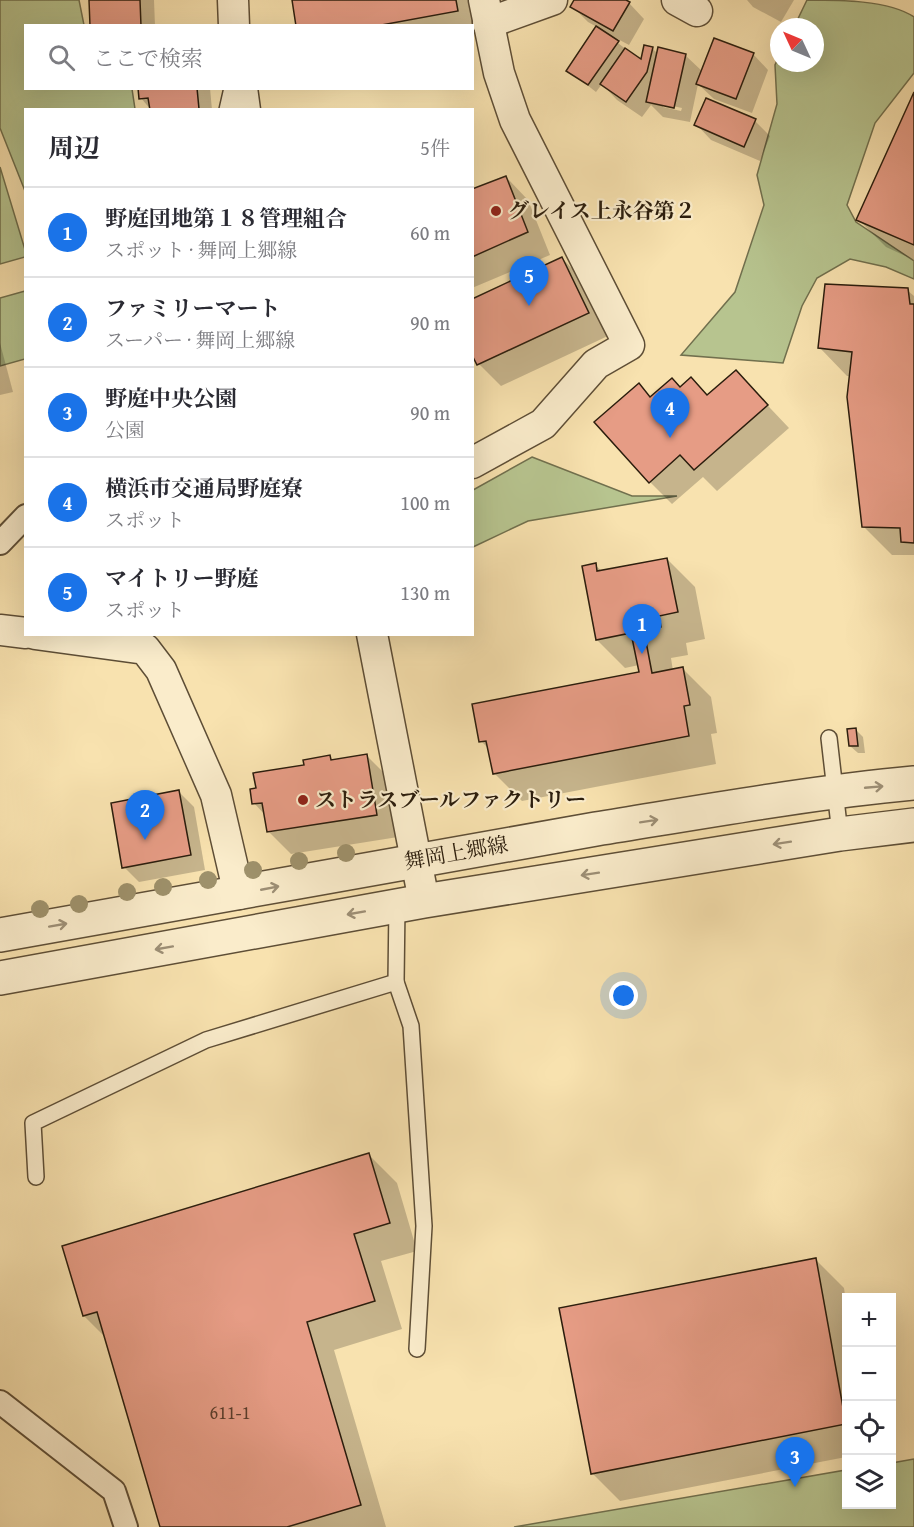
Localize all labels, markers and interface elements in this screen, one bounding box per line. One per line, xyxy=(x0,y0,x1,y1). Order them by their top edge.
north arrow xyxy=(770,18,824,72)
search box xyxy=(24,24,474,90)
icon: search xyxy=(45,41,78,74)
text: ここで検索 xyxy=(93,42,203,74)
text: 周辺 xyxy=(48,128,100,167)
text: 5件 xyxy=(420,133,450,162)
place label: グレイス上永谷第２ xyxy=(508,195,696,226)
text: 野庭団地第１８管理組合 xyxy=(105,202,347,234)
marker: グレイス上永谷第２ xyxy=(489,204,503,218)
text: 1 xyxy=(62,218,73,247)
text: 60 m xyxy=(410,218,450,247)
text: スポット · 舞岡上郷線 xyxy=(105,235,297,264)
pin: 5 xyxy=(510,256,548,306)
text: ファミリーマート xyxy=(105,292,281,324)
text: 2 xyxy=(62,308,73,337)
text: 90 m xyxy=(410,308,450,337)
text: スーパー · 舞岡上郷線 xyxy=(105,325,295,354)
text: 野庭中央公園 xyxy=(105,382,237,414)
pin: 4 xyxy=(650,388,690,438)
text: 3 xyxy=(62,398,73,427)
text: 90 m xyxy=(410,398,450,427)
text: 公園 xyxy=(105,415,145,444)
text: 横浜市交通局野庭寮 xyxy=(105,472,303,504)
text: 4 xyxy=(62,488,73,517)
text: 100 m xyxy=(400,488,450,517)
text: スポット xyxy=(105,505,185,534)
text: マイトリー野庭 xyxy=(105,562,259,594)
text: 5 xyxy=(62,578,73,607)
text: 130 m xyxy=(400,578,450,607)
text: スポット xyxy=(105,595,185,624)
pin: 1 xyxy=(622,604,662,654)
one-way arrow xyxy=(864,781,884,792)
place label: ストラスブールファクトリー xyxy=(315,784,586,815)
pin: 2 xyxy=(126,790,164,840)
marker: ストラスブールファクトリー xyxy=(296,793,310,807)
one-way arrow xyxy=(638,815,658,826)
street label: 舞岡上郷線 xyxy=(402,828,510,877)
one-way arrow xyxy=(773,838,792,849)
one-way arrow xyxy=(580,869,600,880)
one-way arrow xyxy=(260,882,280,893)
one-way arrow xyxy=(346,908,366,919)
one-way arrow xyxy=(47,919,67,930)
one-way arrow xyxy=(155,943,174,954)
your location xyxy=(609,981,638,1010)
map controls xyxy=(842,1293,896,1509)
button: + xyxy=(842,1293,896,1347)
button: − xyxy=(842,1347,896,1401)
house number: 611-1 xyxy=(210,1399,250,1426)
button: locate xyxy=(842,1401,896,1455)
pin: 3 xyxy=(776,1438,814,1487)
button: layers xyxy=(842,1455,896,1509)

